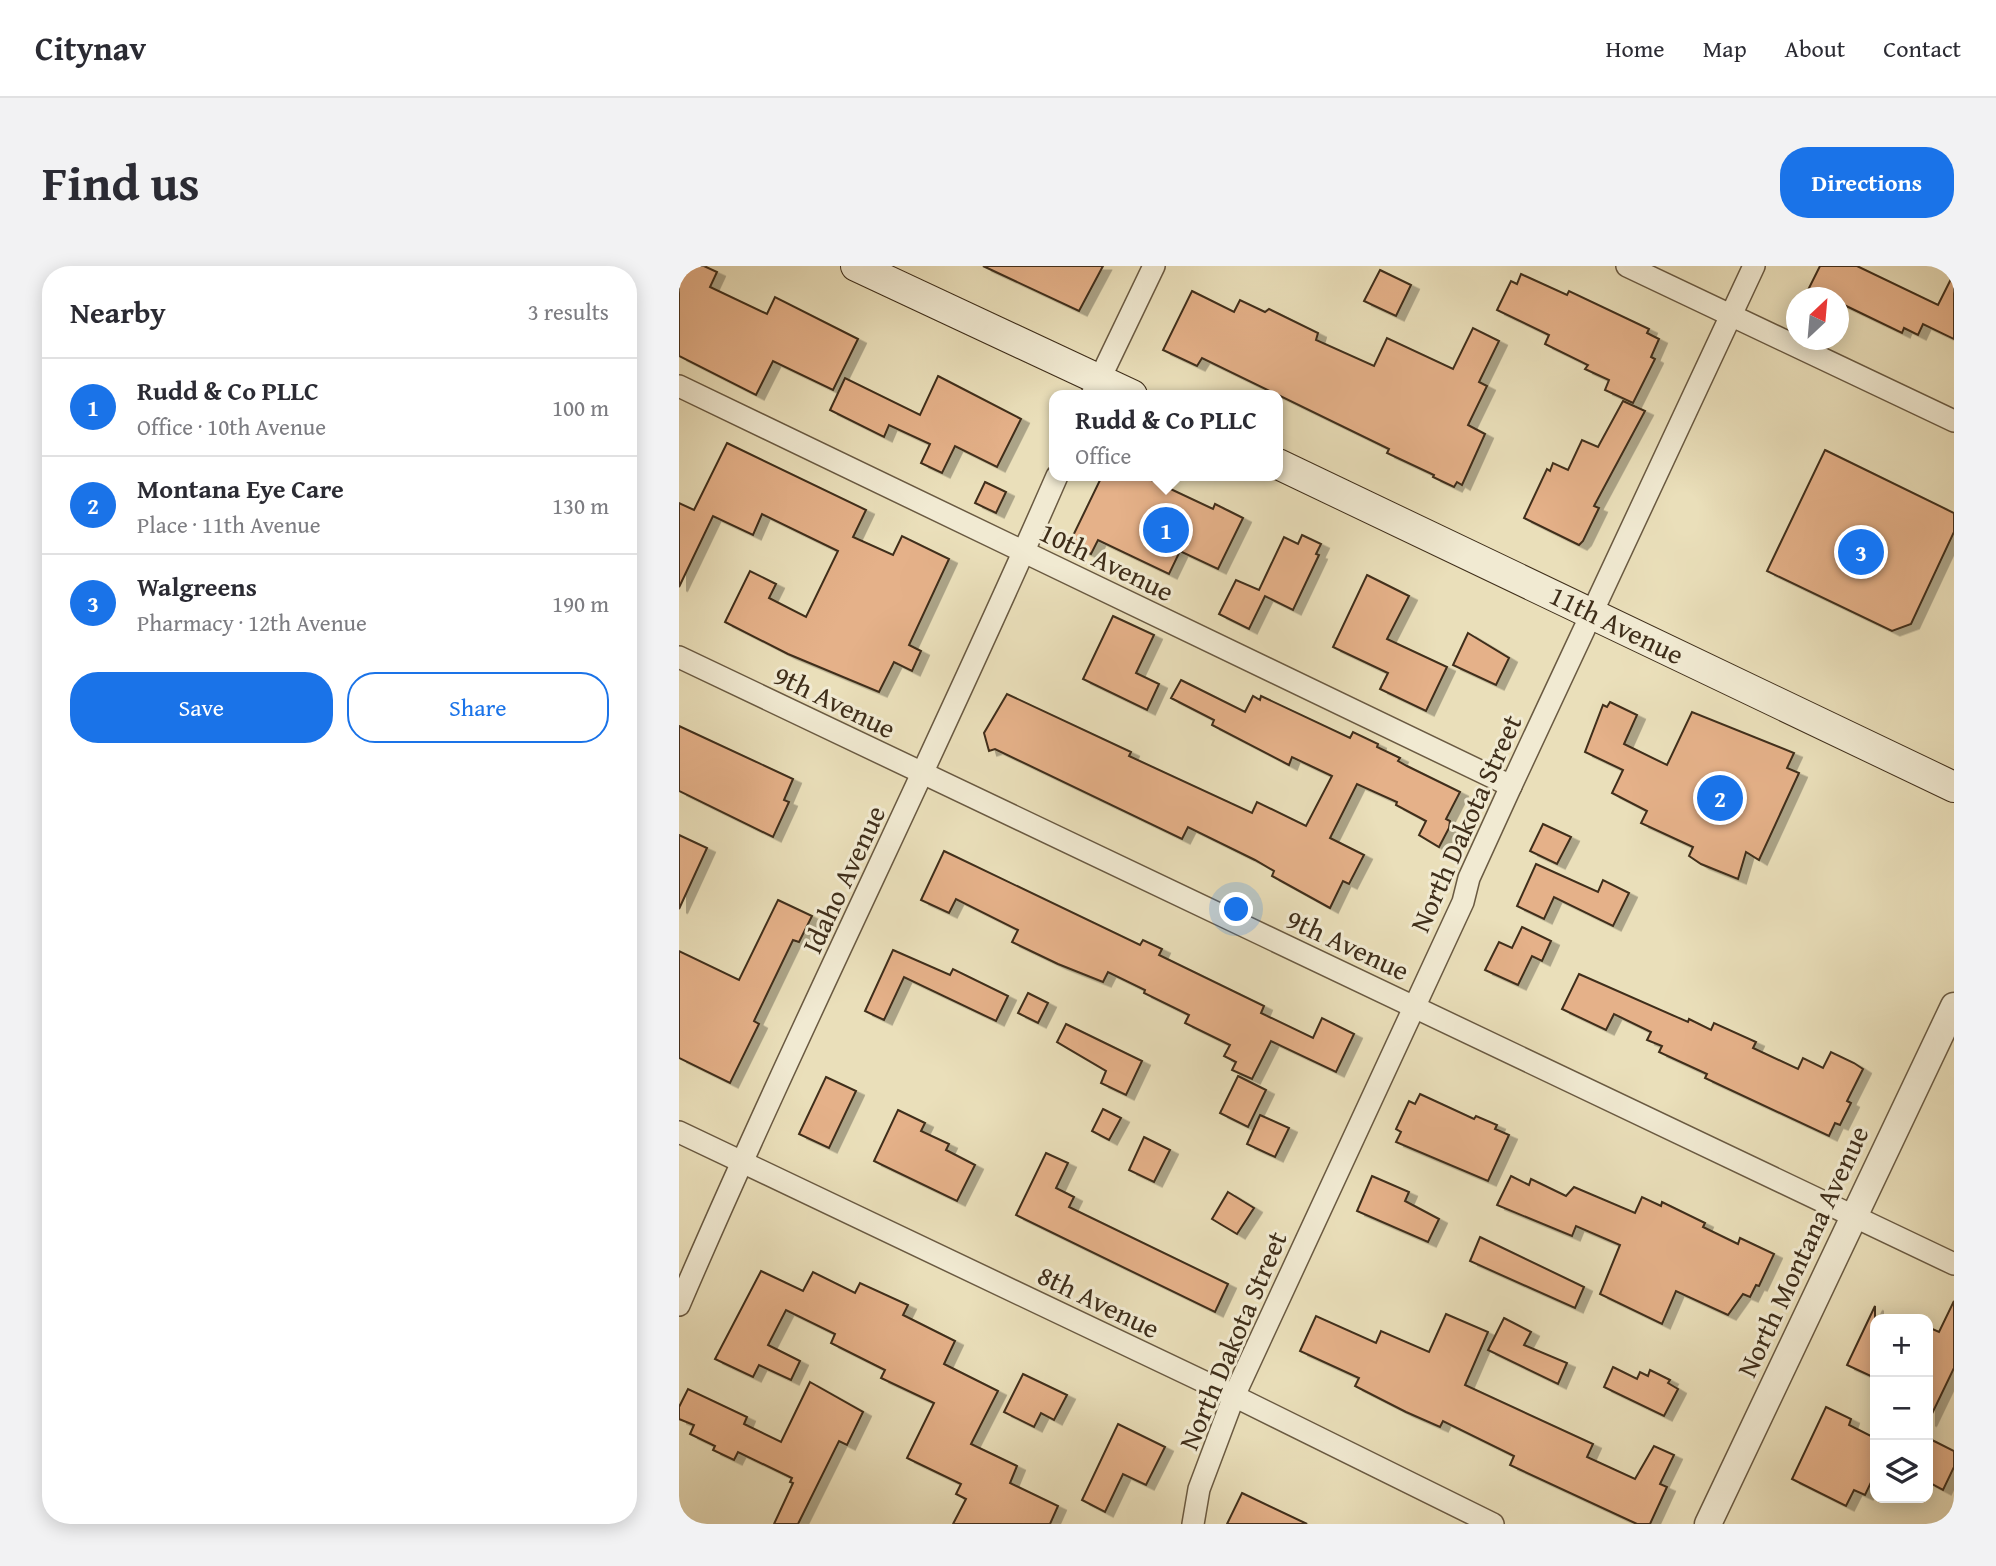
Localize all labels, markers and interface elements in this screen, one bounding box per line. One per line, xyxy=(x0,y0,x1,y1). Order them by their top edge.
text: Citynav xyxy=(35,24,146,72)
text: Home xyxy=(1606,31,1665,66)
text: Map xyxy=(1703,31,1747,66)
text: About xyxy=(1785,31,1845,66)
text: Contact xyxy=(1883,31,1961,66)
text: Find us xyxy=(42,146,200,218)
button: Directions xyxy=(1780,147,1954,218)
north arrow xyxy=(1786,287,1849,350)
text: Nearby xyxy=(70,290,166,334)
text: 3 results xyxy=(528,295,609,328)
text: Rudd & Co PLLC xyxy=(137,371,319,410)
popup xyxy=(1049,390,1283,481)
text: 1 xyxy=(87,391,99,424)
text: 100 m xyxy=(552,391,609,424)
text: Rudd & Co PLLC xyxy=(1075,400,1257,439)
text: Office · 10th Avenue xyxy=(137,410,326,443)
text: Office xyxy=(1075,439,1131,472)
text: Montana Eye Care xyxy=(137,469,344,508)
text: 2 xyxy=(87,489,99,522)
text: 130 m xyxy=(552,489,609,522)
pin: 1 xyxy=(1143,504,1189,556)
text: Place · 11th Avenue xyxy=(137,508,321,541)
street label: 10th Avenue xyxy=(1035,514,1179,608)
pin: 3 xyxy=(1838,526,1884,578)
text: Walgreens xyxy=(137,567,257,606)
street label: 11th Avenue xyxy=(1543,574,1691,674)
text: 3 xyxy=(87,587,99,620)
text: 190 m xyxy=(552,587,609,620)
text: Pharmacy · 12th Avenue xyxy=(137,606,367,639)
street label: 9th Avenue xyxy=(767,654,903,748)
button: Save xyxy=(70,672,333,743)
button: Share xyxy=(347,672,609,743)
street label: North Dakota Street xyxy=(1399,708,1531,938)
pin: 2 xyxy=(1697,772,1743,824)
street label: Idaho Avenue xyxy=(791,798,895,960)
your location xyxy=(1219,892,1253,926)
street label: 9th Avenue xyxy=(1280,898,1416,990)
street label: North Montana Avenue xyxy=(1726,1119,1878,1383)
street label: North Dakota Street xyxy=(1167,1224,1297,1456)
street label: 8th Avenue xyxy=(1031,1254,1167,1348)
map controls xyxy=(1870,1314,1933,1503)
button: + xyxy=(1870,1314,1933,1377)
button: − xyxy=(1870,1377,1933,1440)
button: layers xyxy=(1870,1440,1933,1503)

